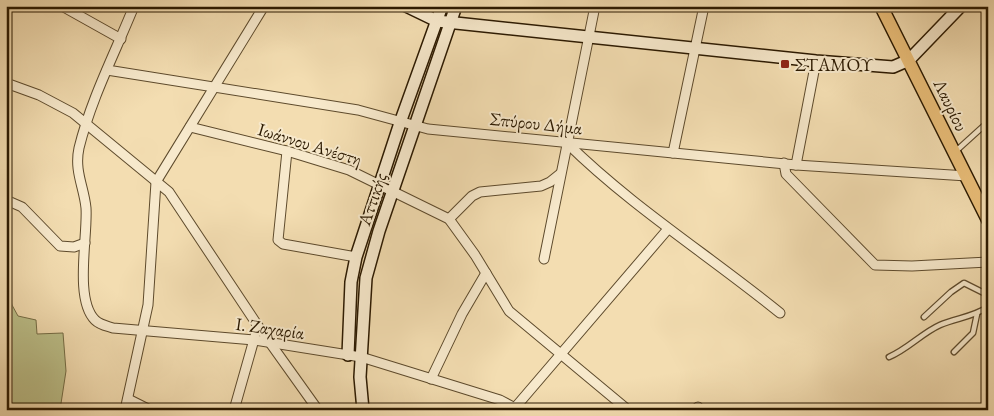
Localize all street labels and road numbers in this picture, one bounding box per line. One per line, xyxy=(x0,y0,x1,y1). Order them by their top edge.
street label: Λαυρίου xyxy=(928,74,973,135)
street label: Σπύρου Δήμα xyxy=(489,107,584,139)
street label: Ιωάννου Ανέστη xyxy=(255,117,365,171)
street label: Αττικής xyxy=(352,170,392,229)
street label: Ι. Ζαχαρία xyxy=(234,312,307,344)

